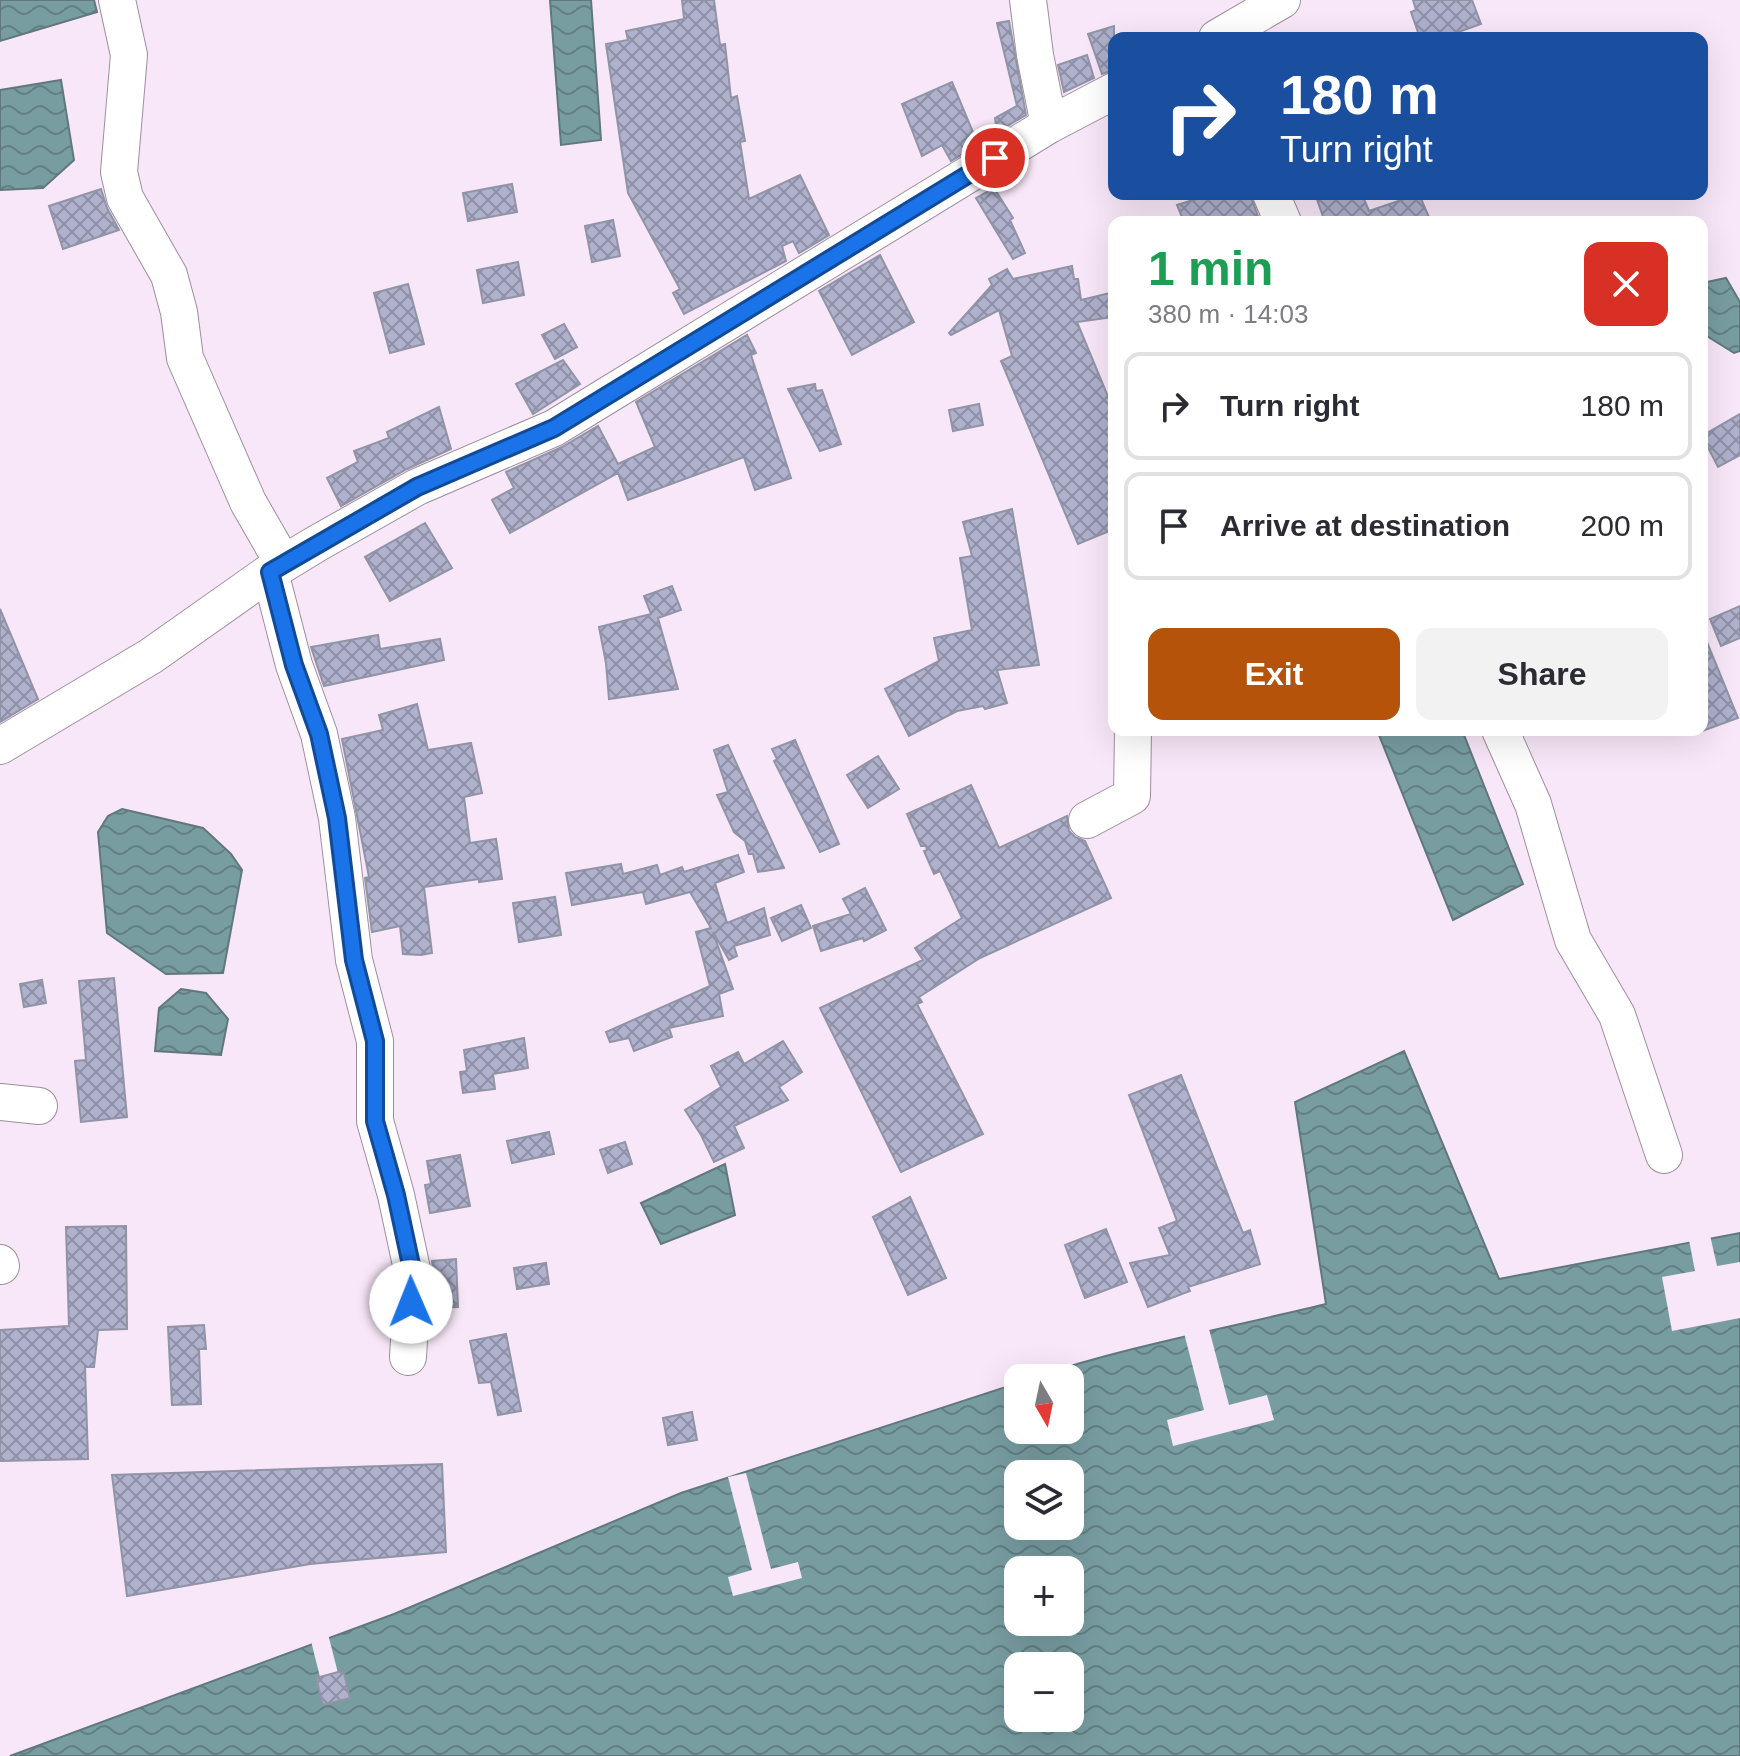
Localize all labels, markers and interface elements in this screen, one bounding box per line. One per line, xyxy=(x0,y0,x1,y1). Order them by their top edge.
text: 180 m xyxy=(1280,63,1439,126)
icon: right xyxy=(1148,64,1252,168)
pin xyxy=(961,124,1029,192)
text: Turn right xyxy=(1280,129,1433,170)
icon: arrive xyxy=(973,136,1017,180)
text: 1 min xyxy=(1148,242,1273,295)
button: close xyxy=(1584,242,1668,326)
text: 380 m · 14:03 xyxy=(1148,299,1308,329)
icon: right xyxy=(1152,384,1196,428)
text: Turn right xyxy=(1220,389,1359,422)
text: 180 m xyxy=(1581,389,1664,422)
icon: arrive xyxy=(1152,504,1196,548)
text: Arrive at destination xyxy=(1220,509,1510,542)
text: 200 m xyxy=(1581,509,1664,542)
button: Exit xyxy=(1148,628,1400,720)
button: Share xyxy=(1416,628,1668,720)
position arrow xyxy=(369,1260,453,1344)
north arrow xyxy=(1004,1364,1084,1444)
map controls xyxy=(1004,1364,1084,1732)
button: layers xyxy=(1004,1460,1084,1540)
button: + xyxy=(1004,1556,1084,1636)
button: − xyxy=(1004,1652,1084,1732)

